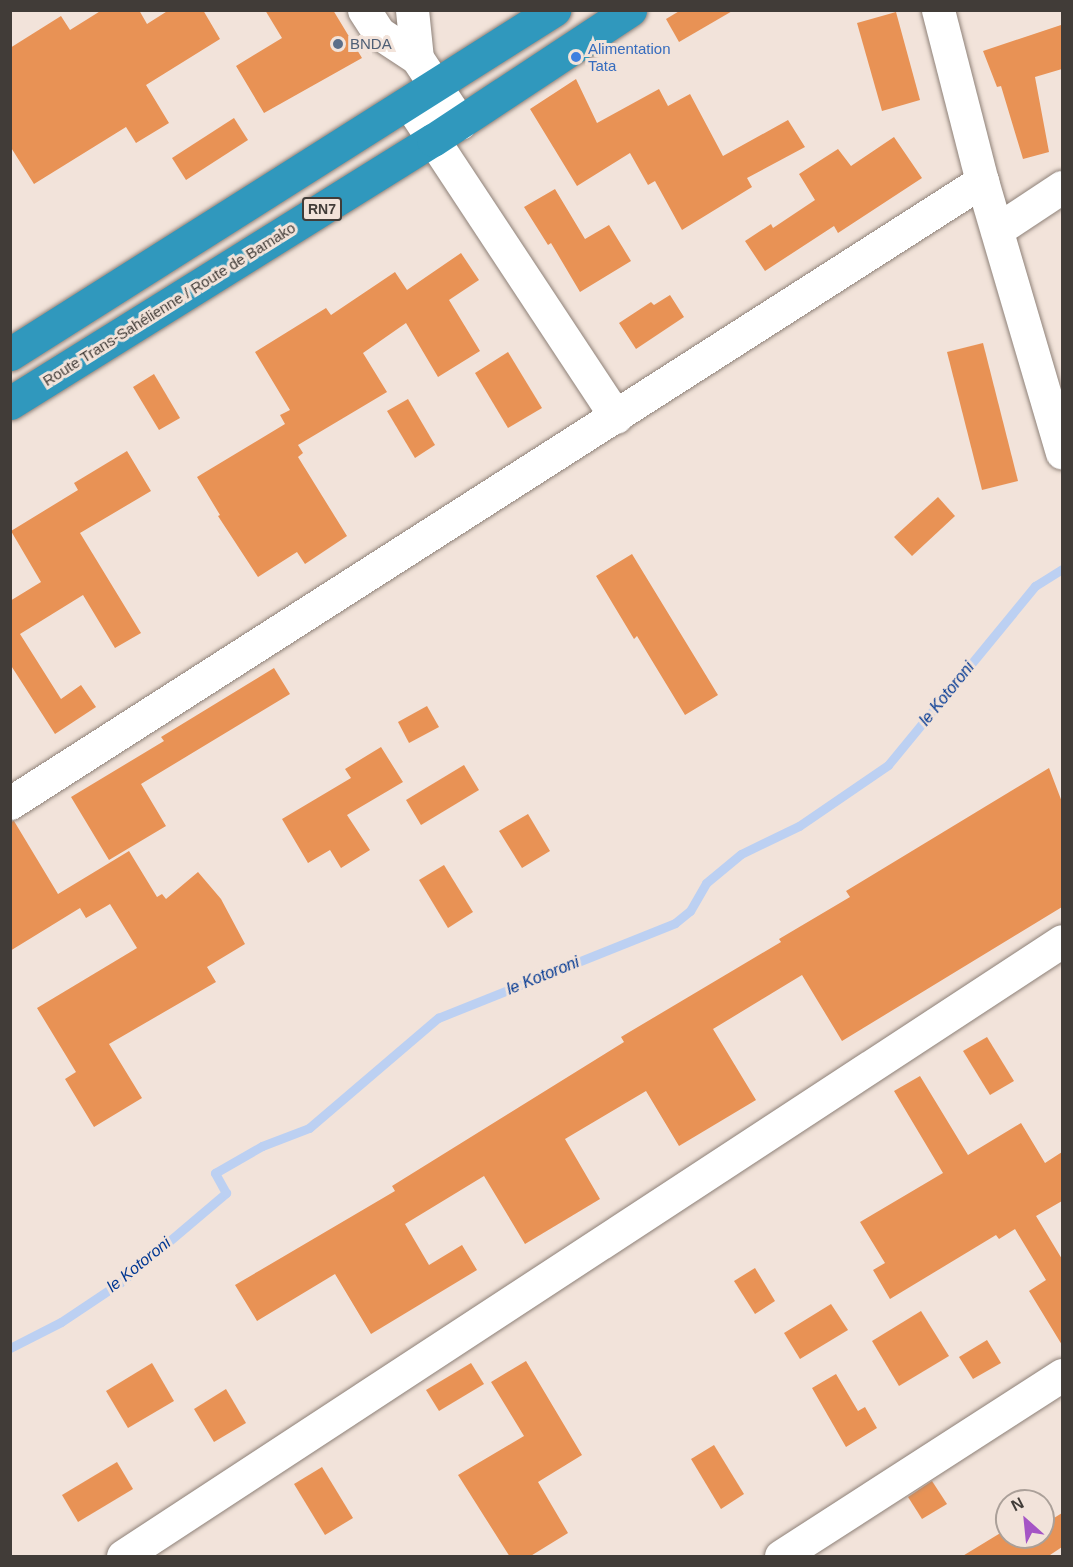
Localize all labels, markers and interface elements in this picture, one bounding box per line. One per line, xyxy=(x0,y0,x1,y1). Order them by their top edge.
place label: BNDA xyxy=(350,35,392,53)
marker: BNDA xyxy=(331,37,345,51)
place label: Alimentation Tata xyxy=(588,39,671,74)
marker: Alimentation Tata xyxy=(569,50,583,64)
road number: RN7 xyxy=(301,198,343,220)
street label: Route Trans-Sahélienne / Route de Bamako xyxy=(39,218,299,390)
water label: le Kotoroni xyxy=(915,658,979,730)
water label: le Kotoroni xyxy=(504,953,582,999)
water label: le Kotoroni xyxy=(103,1233,175,1297)
north arrow xyxy=(995,1489,1055,1549)
text: N xyxy=(1008,1494,1027,1514)

